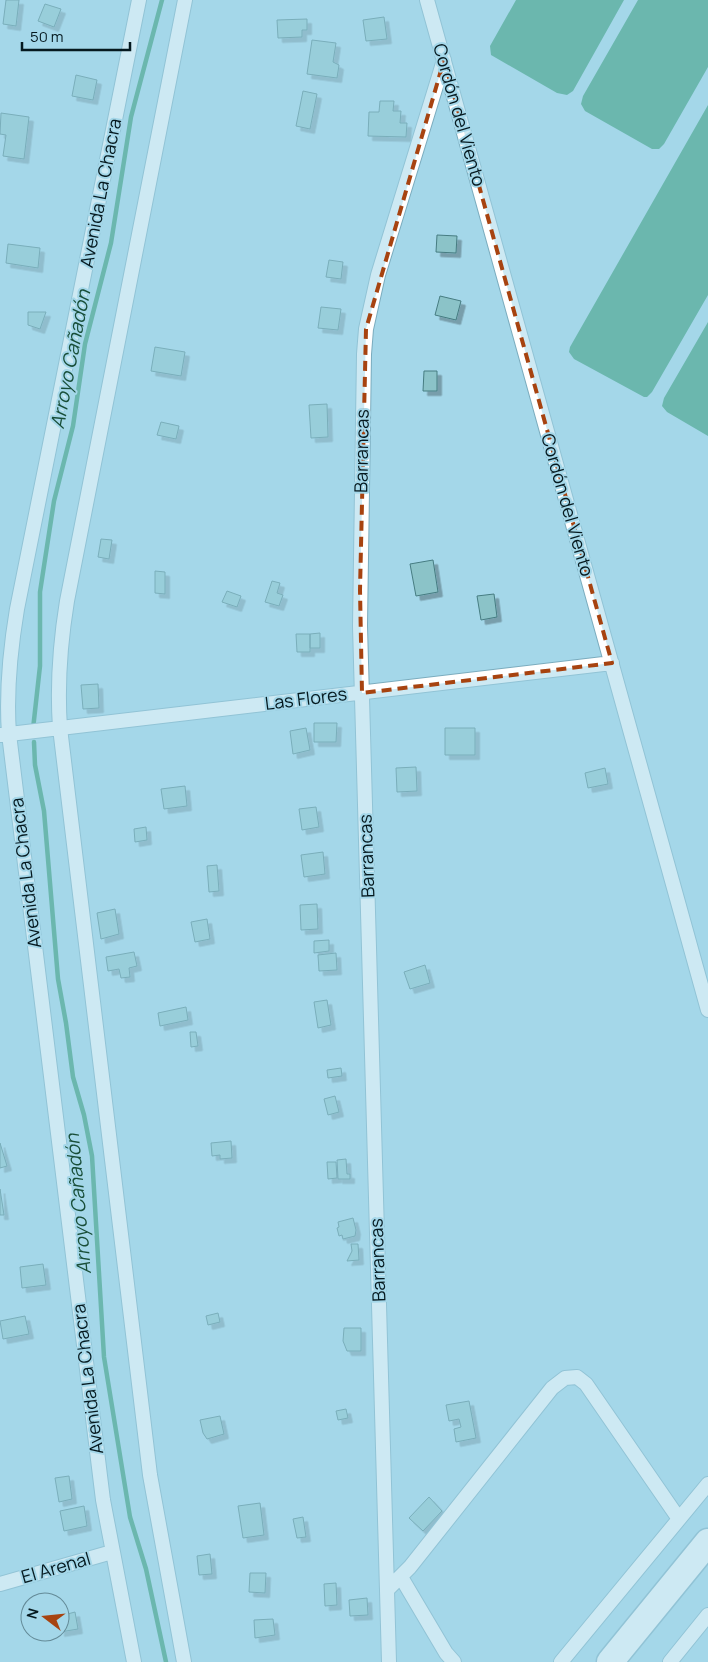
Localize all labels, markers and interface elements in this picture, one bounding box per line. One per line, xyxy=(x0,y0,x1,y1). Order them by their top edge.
scale bar xyxy=(22,20,130,52)
text: 50 m xyxy=(30,26,64,47)
street label: Cordón del Viento xyxy=(428,40,492,189)
street label: Avenida La Chacra xyxy=(74,116,126,269)
water label: Arroyo Cañadón xyxy=(44,287,96,431)
street label: Barrancas xyxy=(348,409,374,493)
street label: Cordón del Viento xyxy=(536,430,600,579)
street label: Las Flores xyxy=(264,681,348,715)
street label: Avenida La Chacra xyxy=(4,797,46,950)
street label: Barrancas xyxy=(353,814,379,898)
water label: Arroyo Cañadón xyxy=(59,1132,97,1275)
street label: Barrancas xyxy=(364,1218,390,1302)
street label: Avenida La Chacra xyxy=(66,1303,108,1456)
street label: El Arenal xyxy=(18,1546,93,1588)
north arrow xyxy=(20,1592,70,1642)
text: N xyxy=(22,1606,43,1621)

